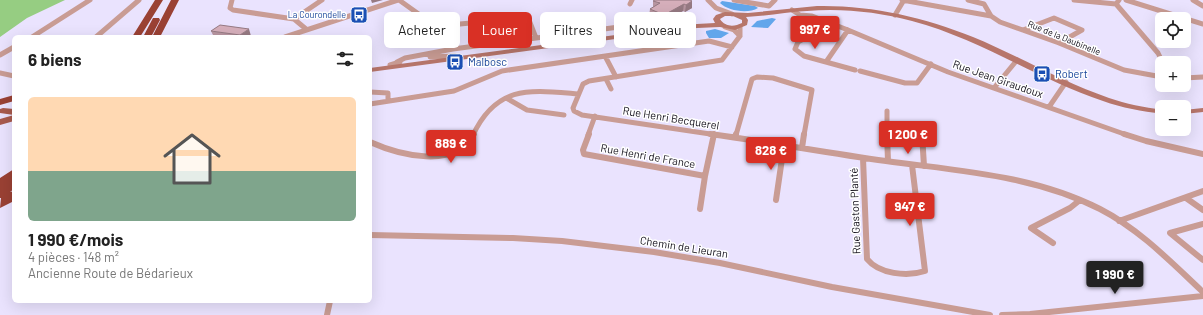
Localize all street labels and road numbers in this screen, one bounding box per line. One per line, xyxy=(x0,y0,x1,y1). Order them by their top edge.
street label: Rue de la Daubinelle xyxy=(1026,18,1102,57)
street label: Rue Jean Giraudoux xyxy=(951,57,1045,100)
street label: Rue Henri Becquerel xyxy=(622,103,720,132)
street label: Rue Henri de France xyxy=(600,141,697,170)
street label: Rue Gaston Planté xyxy=(846,167,863,254)
street label: Chemin de Lieuran xyxy=(639,233,729,260)

